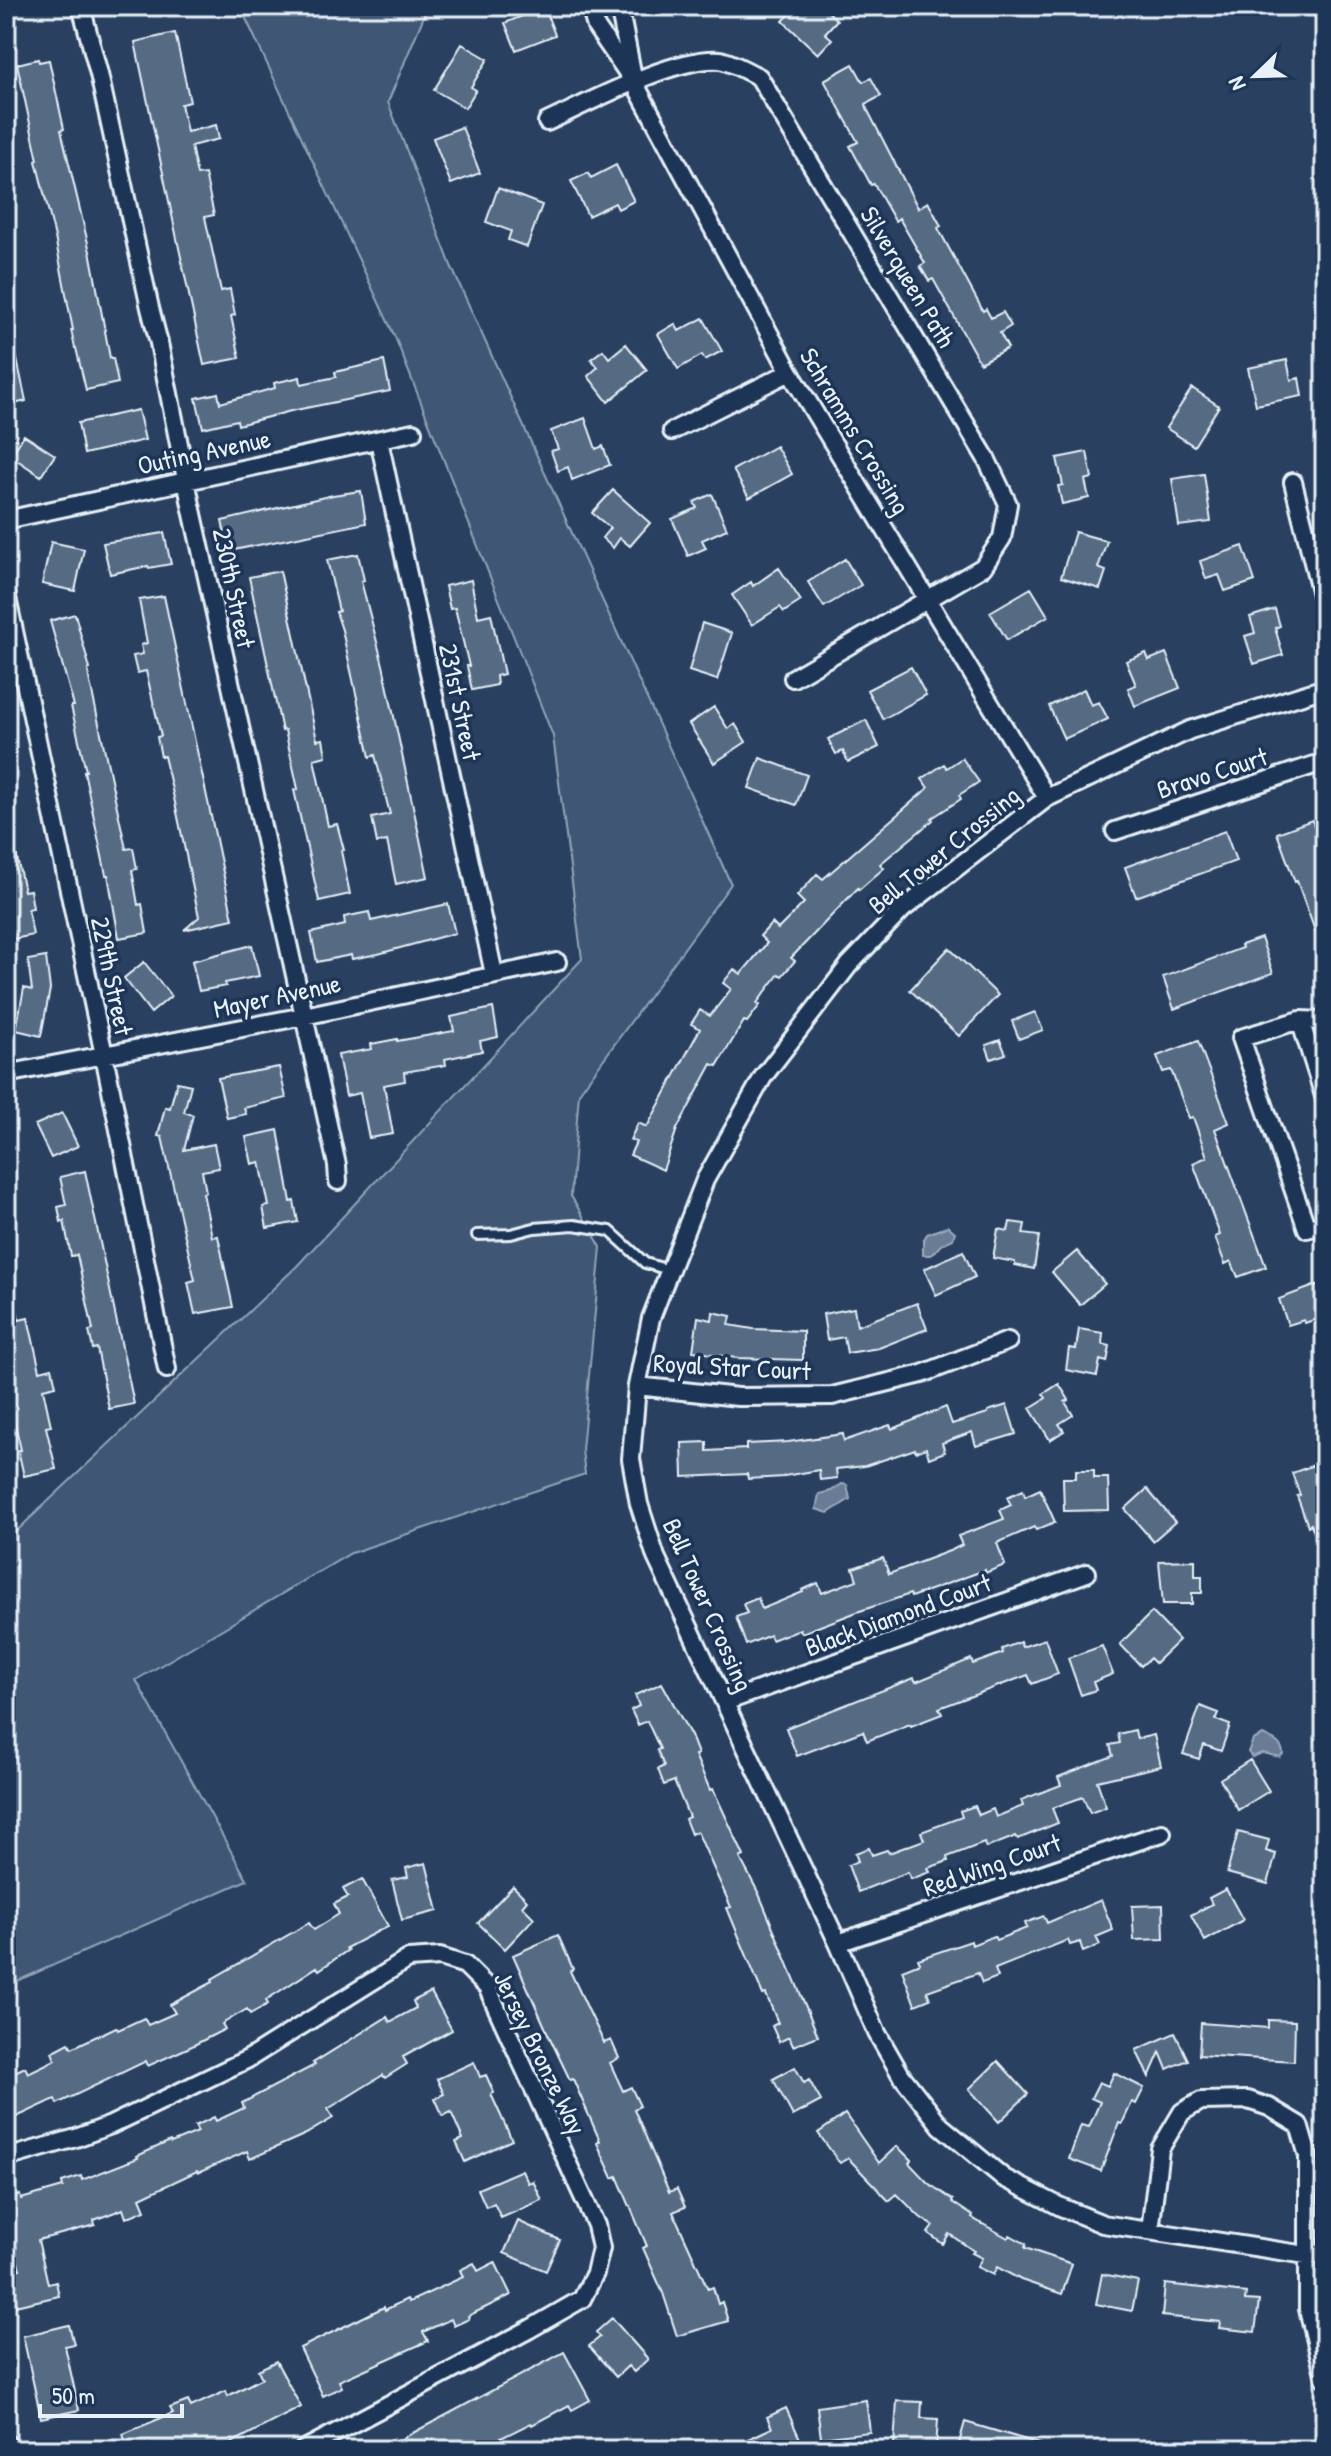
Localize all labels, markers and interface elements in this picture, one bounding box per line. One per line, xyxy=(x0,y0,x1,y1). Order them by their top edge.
north arrow xyxy=(1215,36,1295,116)
text: N xyxy=(1220,72,1253,95)
street label: Silverqueen Path xyxy=(853,200,964,354)
street label: Schramms Crossing xyxy=(792,341,919,521)
street label: Outing Avenue xyxy=(134,420,273,483)
street label: 230th Street xyxy=(205,525,264,652)
street label: 231st Street xyxy=(431,640,490,765)
street label: Bravo Court xyxy=(1152,738,1273,807)
street label: Bell Tower Crossing xyxy=(861,778,1027,922)
street label: 229th Street xyxy=(83,913,142,1039)
street label: Mayer Avenue xyxy=(210,965,344,1026)
street label: Royal Star Court xyxy=(652,1345,813,1388)
street label: Bell Tower Crossing xyxy=(655,1513,762,1697)
street label: Black Diamond Court xyxy=(800,1564,997,1664)
street label: Red Wing Court xyxy=(918,1824,1066,1904)
street label: Jersey Bronze Way xyxy=(486,1965,595,2140)
scale bar xyxy=(40,2368,182,2418)
text: 50 m xyxy=(52,2379,95,2411)

